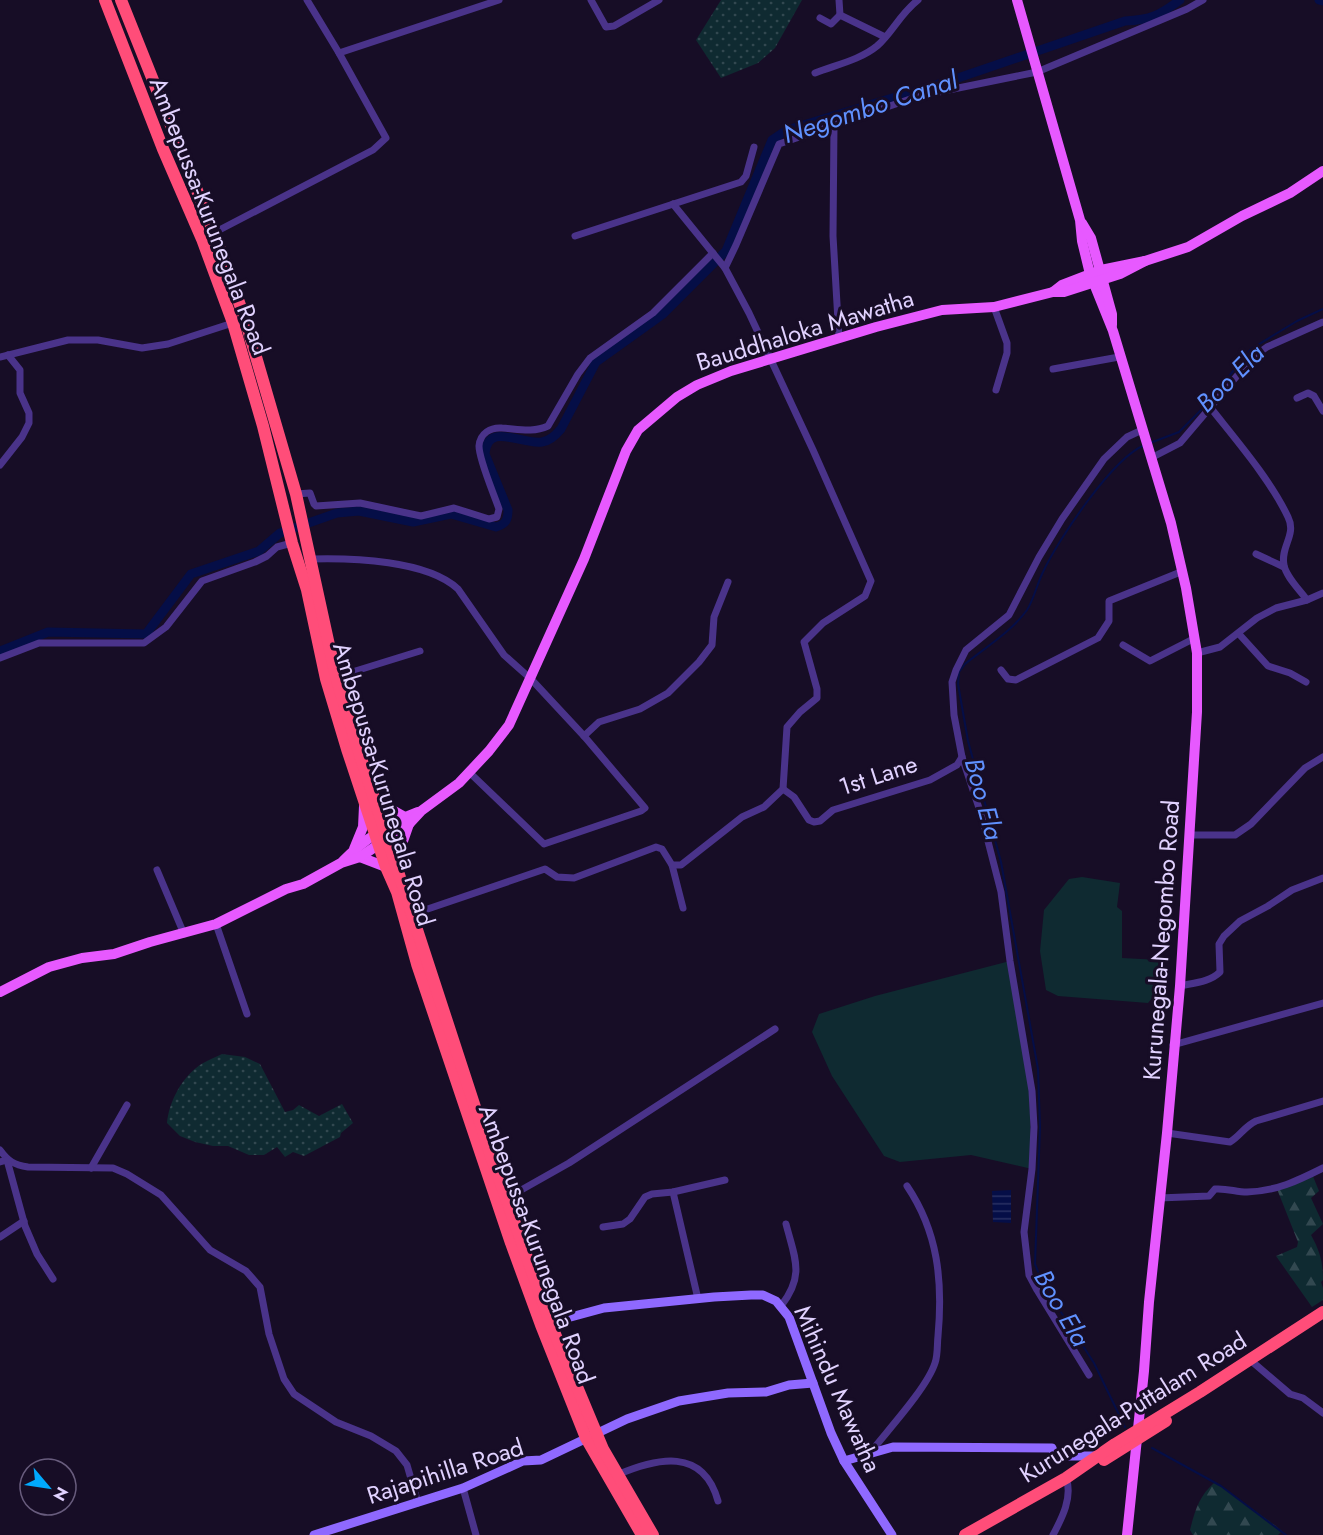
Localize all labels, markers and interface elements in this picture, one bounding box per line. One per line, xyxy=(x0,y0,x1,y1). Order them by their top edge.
water label: Negombo Canal xyxy=(778,61,963,153)
street label: Ambepussa-Kurunegala Road xyxy=(141,72,279,360)
street label: Bauddhaloka Mawatha xyxy=(692,280,918,380)
water label: Boo Ela xyxy=(1187,335,1273,421)
street label: Ambepussa-Kurunegala Road xyxy=(324,638,444,930)
street label: 1st Lane xyxy=(834,746,922,804)
water label: Boo Ela xyxy=(955,754,1013,845)
street label: Kurunegala-Negombo Road xyxy=(1134,799,1188,1081)
street label: Ambepussa-Kurunegala Road xyxy=(470,1099,604,1389)
water label: Boo Ela xyxy=(1025,1262,1100,1354)
street label: Mihindu Mawatha xyxy=(786,1300,890,1478)
street label: Kurunegala-Puttalam Road xyxy=(1013,1323,1253,1491)
street label: Rajapihilla Road xyxy=(362,1429,528,1513)
north arrow xyxy=(18,1457,78,1517)
text: N xyxy=(48,1483,74,1505)

